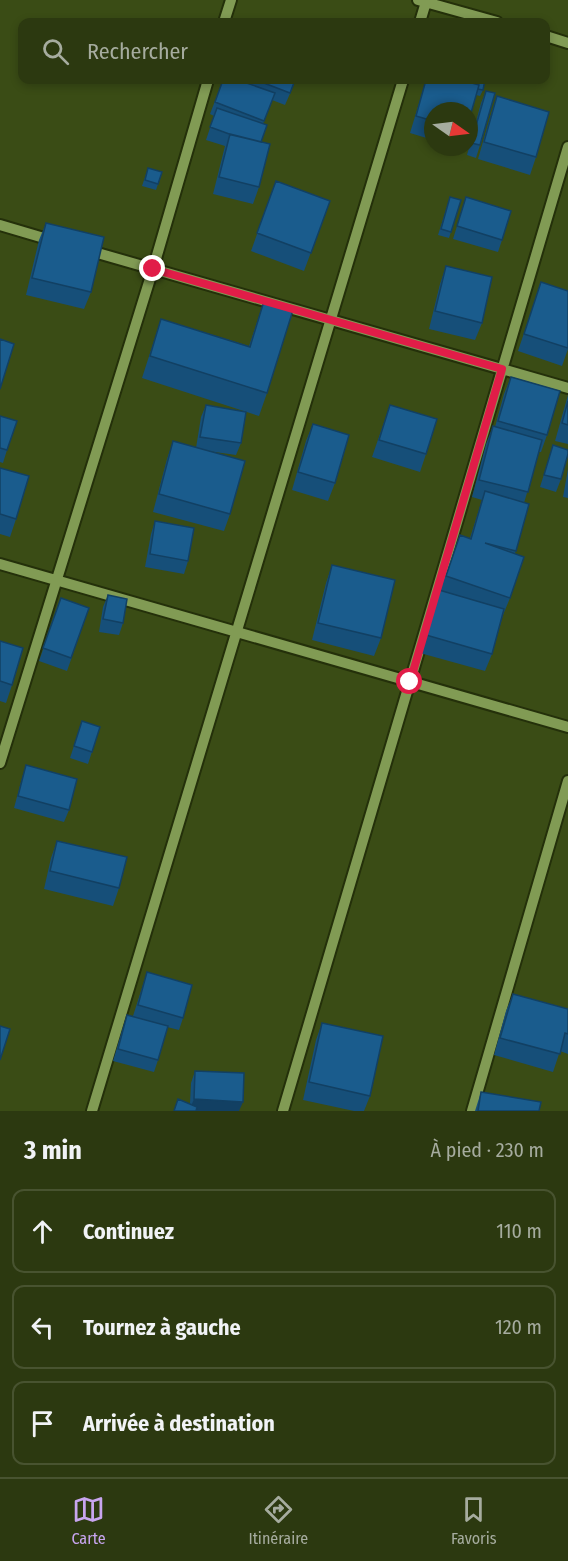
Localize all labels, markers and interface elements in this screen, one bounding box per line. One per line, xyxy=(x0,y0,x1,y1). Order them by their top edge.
search box xyxy=(18,18,550,84)
icon: search xyxy=(39,35,72,68)
text: Rechercher xyxy=(87,38,188,65)
north arrow xyxy=(424,102,478,156)
route end xyxy=(139,255,165,281)
route start xyxy=(396,668,422,694)
text: 3 min xyxy=(24,1135,82,1166)
text: À pied · 230 m xyxy=(431,1138,544,1162)
icon: ahead xyxy=(26,1215,59,1248)
text: Continuez xyxy=(83,1218,174,1245)
text: 110 m xyxy=(496,1219,542,1243)
icon: left xyxy=(26,1311,59,1344)
text: Tournez à gauche xyxy=(83,1314,241,1341)
text: 120 m xyxy=(495,1315,542,1339)
icon: arrive xyxy=(26,1407,59,1440)
text: Arrivée à destination xyxy=(83,1410,275,1437)
tab: Carte xyxy=(71,1493,106,1548)
tab: Itinéraire xyxy=(248,1493,308,1548)
tab: Favoris xyxy=(451,1493,497,1548)

